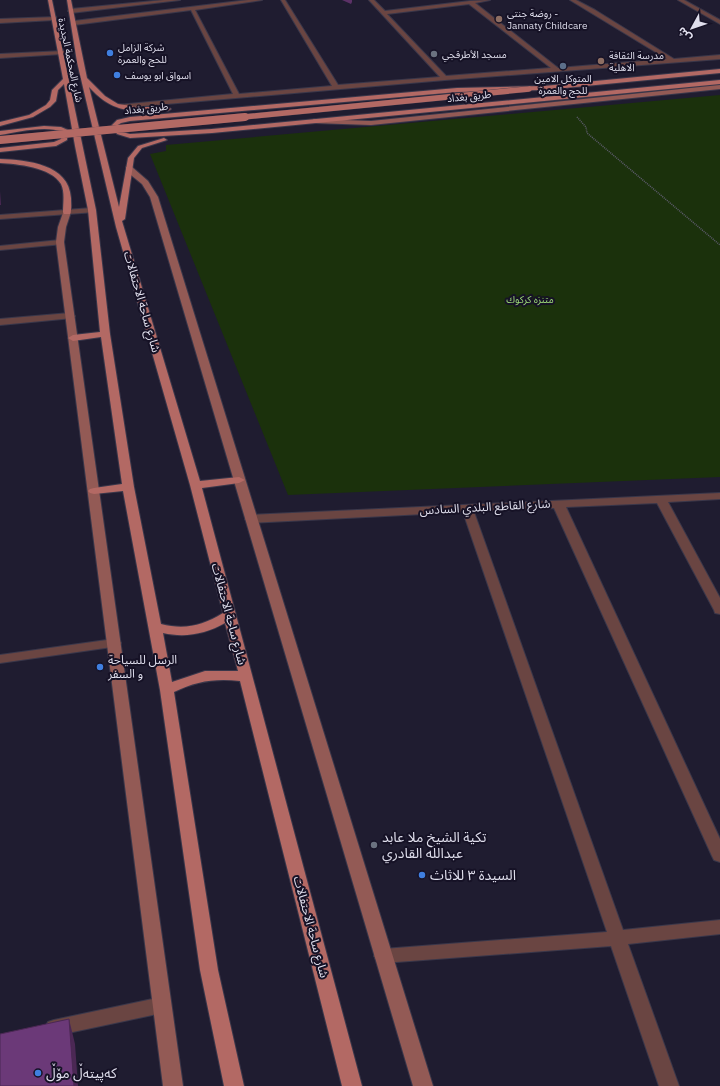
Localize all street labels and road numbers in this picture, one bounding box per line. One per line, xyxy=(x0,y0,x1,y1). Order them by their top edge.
street label: شارع المحكمة الجديدة xyxy=(54,17,86,104)
street label: طريق بغداد xyxy=(446,88,492,105)
street label: طريق بغداد xyxy=(123,100,169,117)
street label: شارع ساحة الاحتفالات xyxy=(119,250,164,355)
street label: شارع القاطع البلدي السادس xyxy=(419,496,551,520)
street label: شارع ساحة الاحتفالات xyxy=(207,561,250,667)
street label: شارع ساحة الاحتفالات xyxy=(289,874,332,980)

